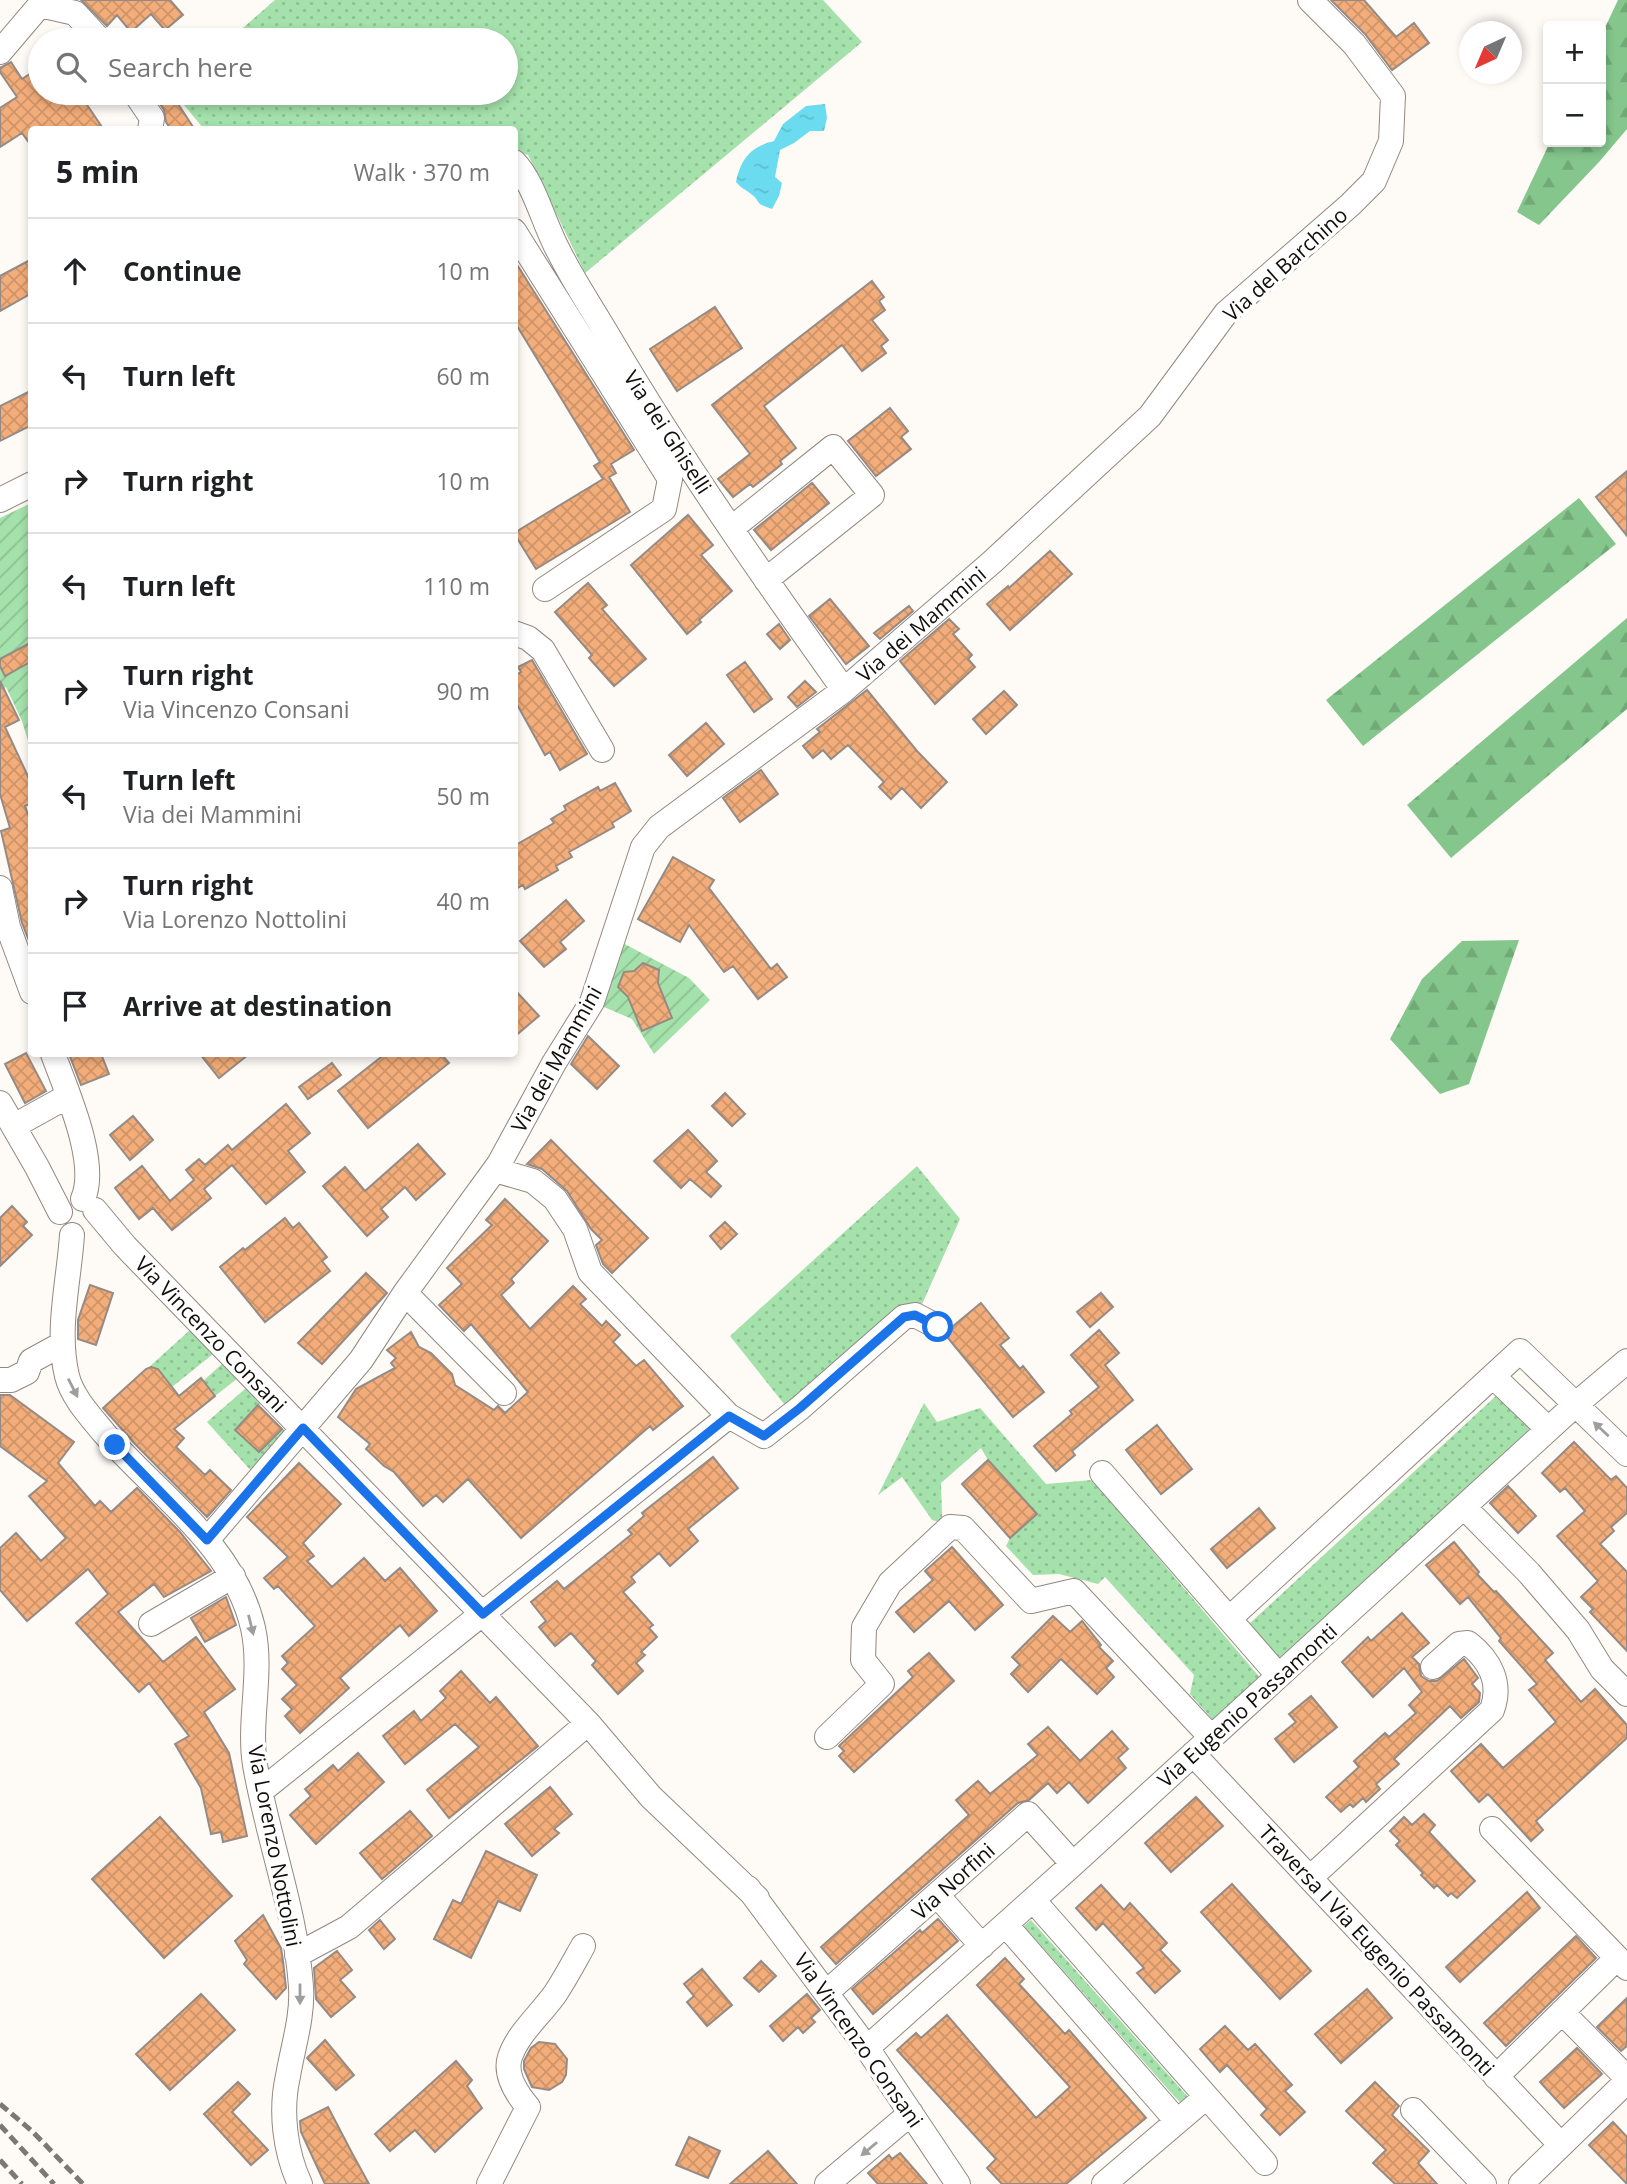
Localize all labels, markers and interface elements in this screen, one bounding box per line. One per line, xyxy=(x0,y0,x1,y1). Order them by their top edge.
north arrow xyxy=(1459,21,1522,84)
map controls xyxy=(1543,21,1606,147)
button: + xyxy=(1543,21,1606,84)
search box xyxy=(28,28,518,105)
icon: search xyxy=(52,48,90,86)
text: Search here xyxy=(108,49,253,85)
button: − xyxy=(1543,84,1606,147)
text: 5 min xyxy=(56,151,139,192)
text: Walk · 370 m xyxy=(353,156,490,188)
street label: Via del Barchino xyxy=(1217,201,1353,327)
icon: ahead xyxy=(56,252,94,290)
text: Continue xyxy=(123,253,242,289)
text: 10 m xyxy=(436,255,490,287)
icon: left xyxy=(56,357,94,395)
text: Turn left xyxy=(123,358,235,394)
text: 60 m xyxy=(436,360,490,392)
street label: Via dei Ghiselli xyxy=(618,365,718,499)
icon: right xyxy=(56,462,94,500)
text: Turn right xyxy=(123,463,254,499)
text: 10 m xyxy=(436,465,490,497)
street label: Via dei Mammini xyxy=(850,560,992,688)
icon: left xyxy=(56,567,94,605)
text: Turn left xyxy=(123,568,235,604)
text: 110 m xyxy=(423,570,490,602)
text: Turn right xyxy=(123,657,254,693)
icon: right xyxy=(56,672,94,710)
text: 90 m xyxy=(436,675,490,707)
text: Via Vincenzo Consani xyxy=(123,693,350,725)
text: Turn left xyxy=(123,762,235,798)
icon: left xyxy=(56,777,94,815)
text: 50 m xyxy=(436,780,490,812)
text: Via dei Mammini xyxy=(123,798,302,830)
text: Turn right xyxy=(123,867,254,903)
icon: right xyxy=(56,882,94,920)
text: 40 m xyxy=(436,885,490,917)
text: Via Lorenzo Nottolini xyxy=(123,903,347,935)
street label: Via dei Mammini xyxy=(504,981,608,1137)
icon: arrive xyxy=(56,987,94,1025)
text: Arrive at destination xyxy=(123,988,392,1024)
street label: Via Vincenzo Consani xyxy=(129,1250,293,1418)
route start xyxy=(922,1311,953,1342)
one-way arrow xyxy=(67,1378,78,1398)
one-way arrow xyxy=(1593,1422,1610,1438)
route end xyxy=(99,1429,130,1460)
one-way arrow xyxy=(246,1614,257,1636)
street label: Via Eugenio Passamonti xyxy=(1151,1617,1343,1793)
street label: Via Lorenzo Nottolini xyxy=(242,1743,308,1949)
street label: Traversa I Via Eugenio Passamonti xyxy=(1253,1818,1501,2082)
street label: Via Norfini xyxy=(906,1836,1000,1926)
street label: Via Vincenzo Consani xyxy=(788,1947,930,2133)
one-way arrow xyxy=(294,1983,306,2005)
one-way arrow xyxy=(861,2141,878,2156)

